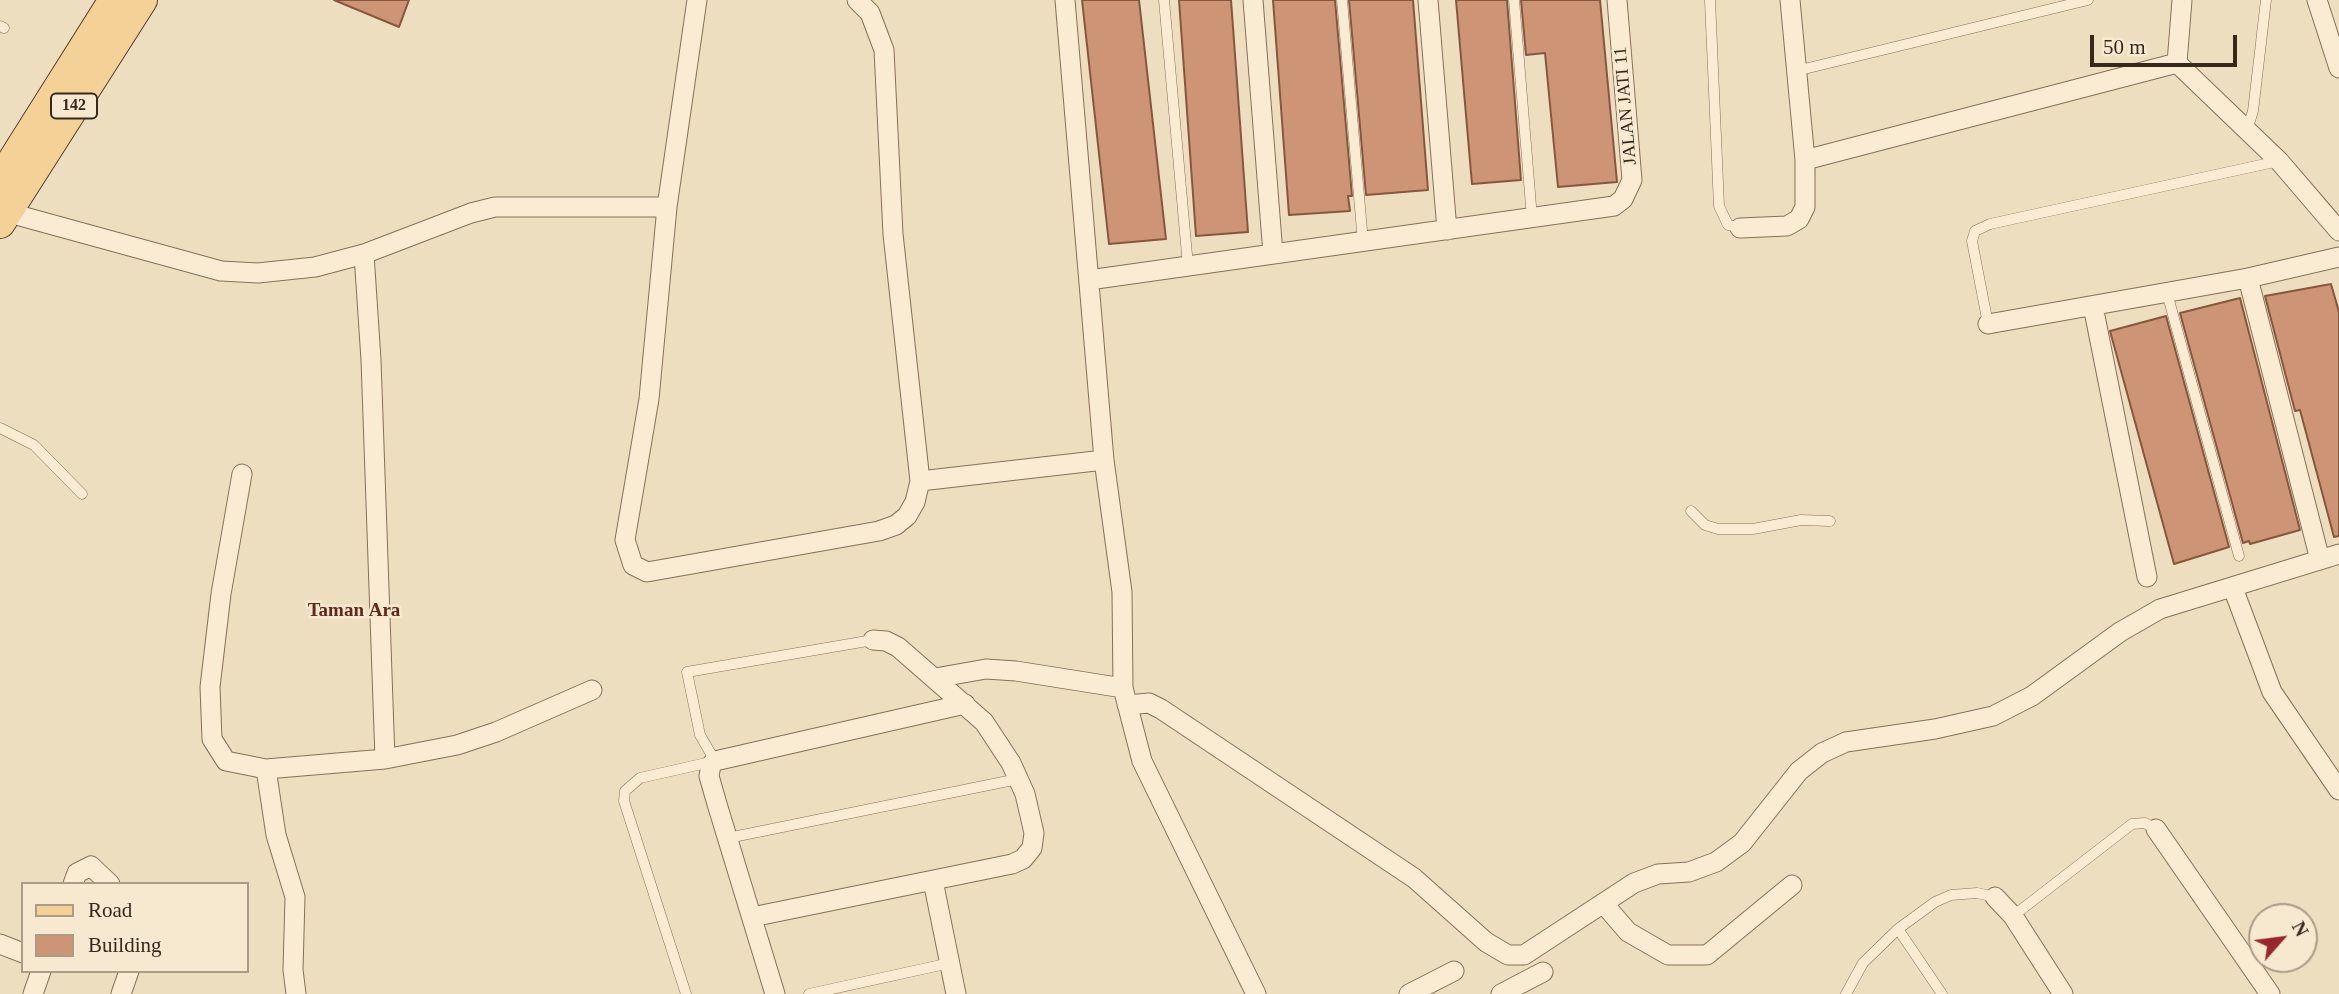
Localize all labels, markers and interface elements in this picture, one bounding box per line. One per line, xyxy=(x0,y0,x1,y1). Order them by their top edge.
scale bar xyxy=(2094,21,2241,65)
text: 50 m xyxy=(2103,35,2146,59)
street label: JALAN JATI 11 xyxy=(1610,46,1642,166)
road number: 142 xyxy=(51,94,97,118)
district label: Taman Ara xyxy=(305,600,403,622)
legend xyxy=(21,882,248,973)
text: Road xyxy=(88,898,132,922)
north arrow xyxy=(2248,903,2318,973)
text: N xyxy=(2288,918,2313,940)
text: Building xyxy=(88,933,162,957)

